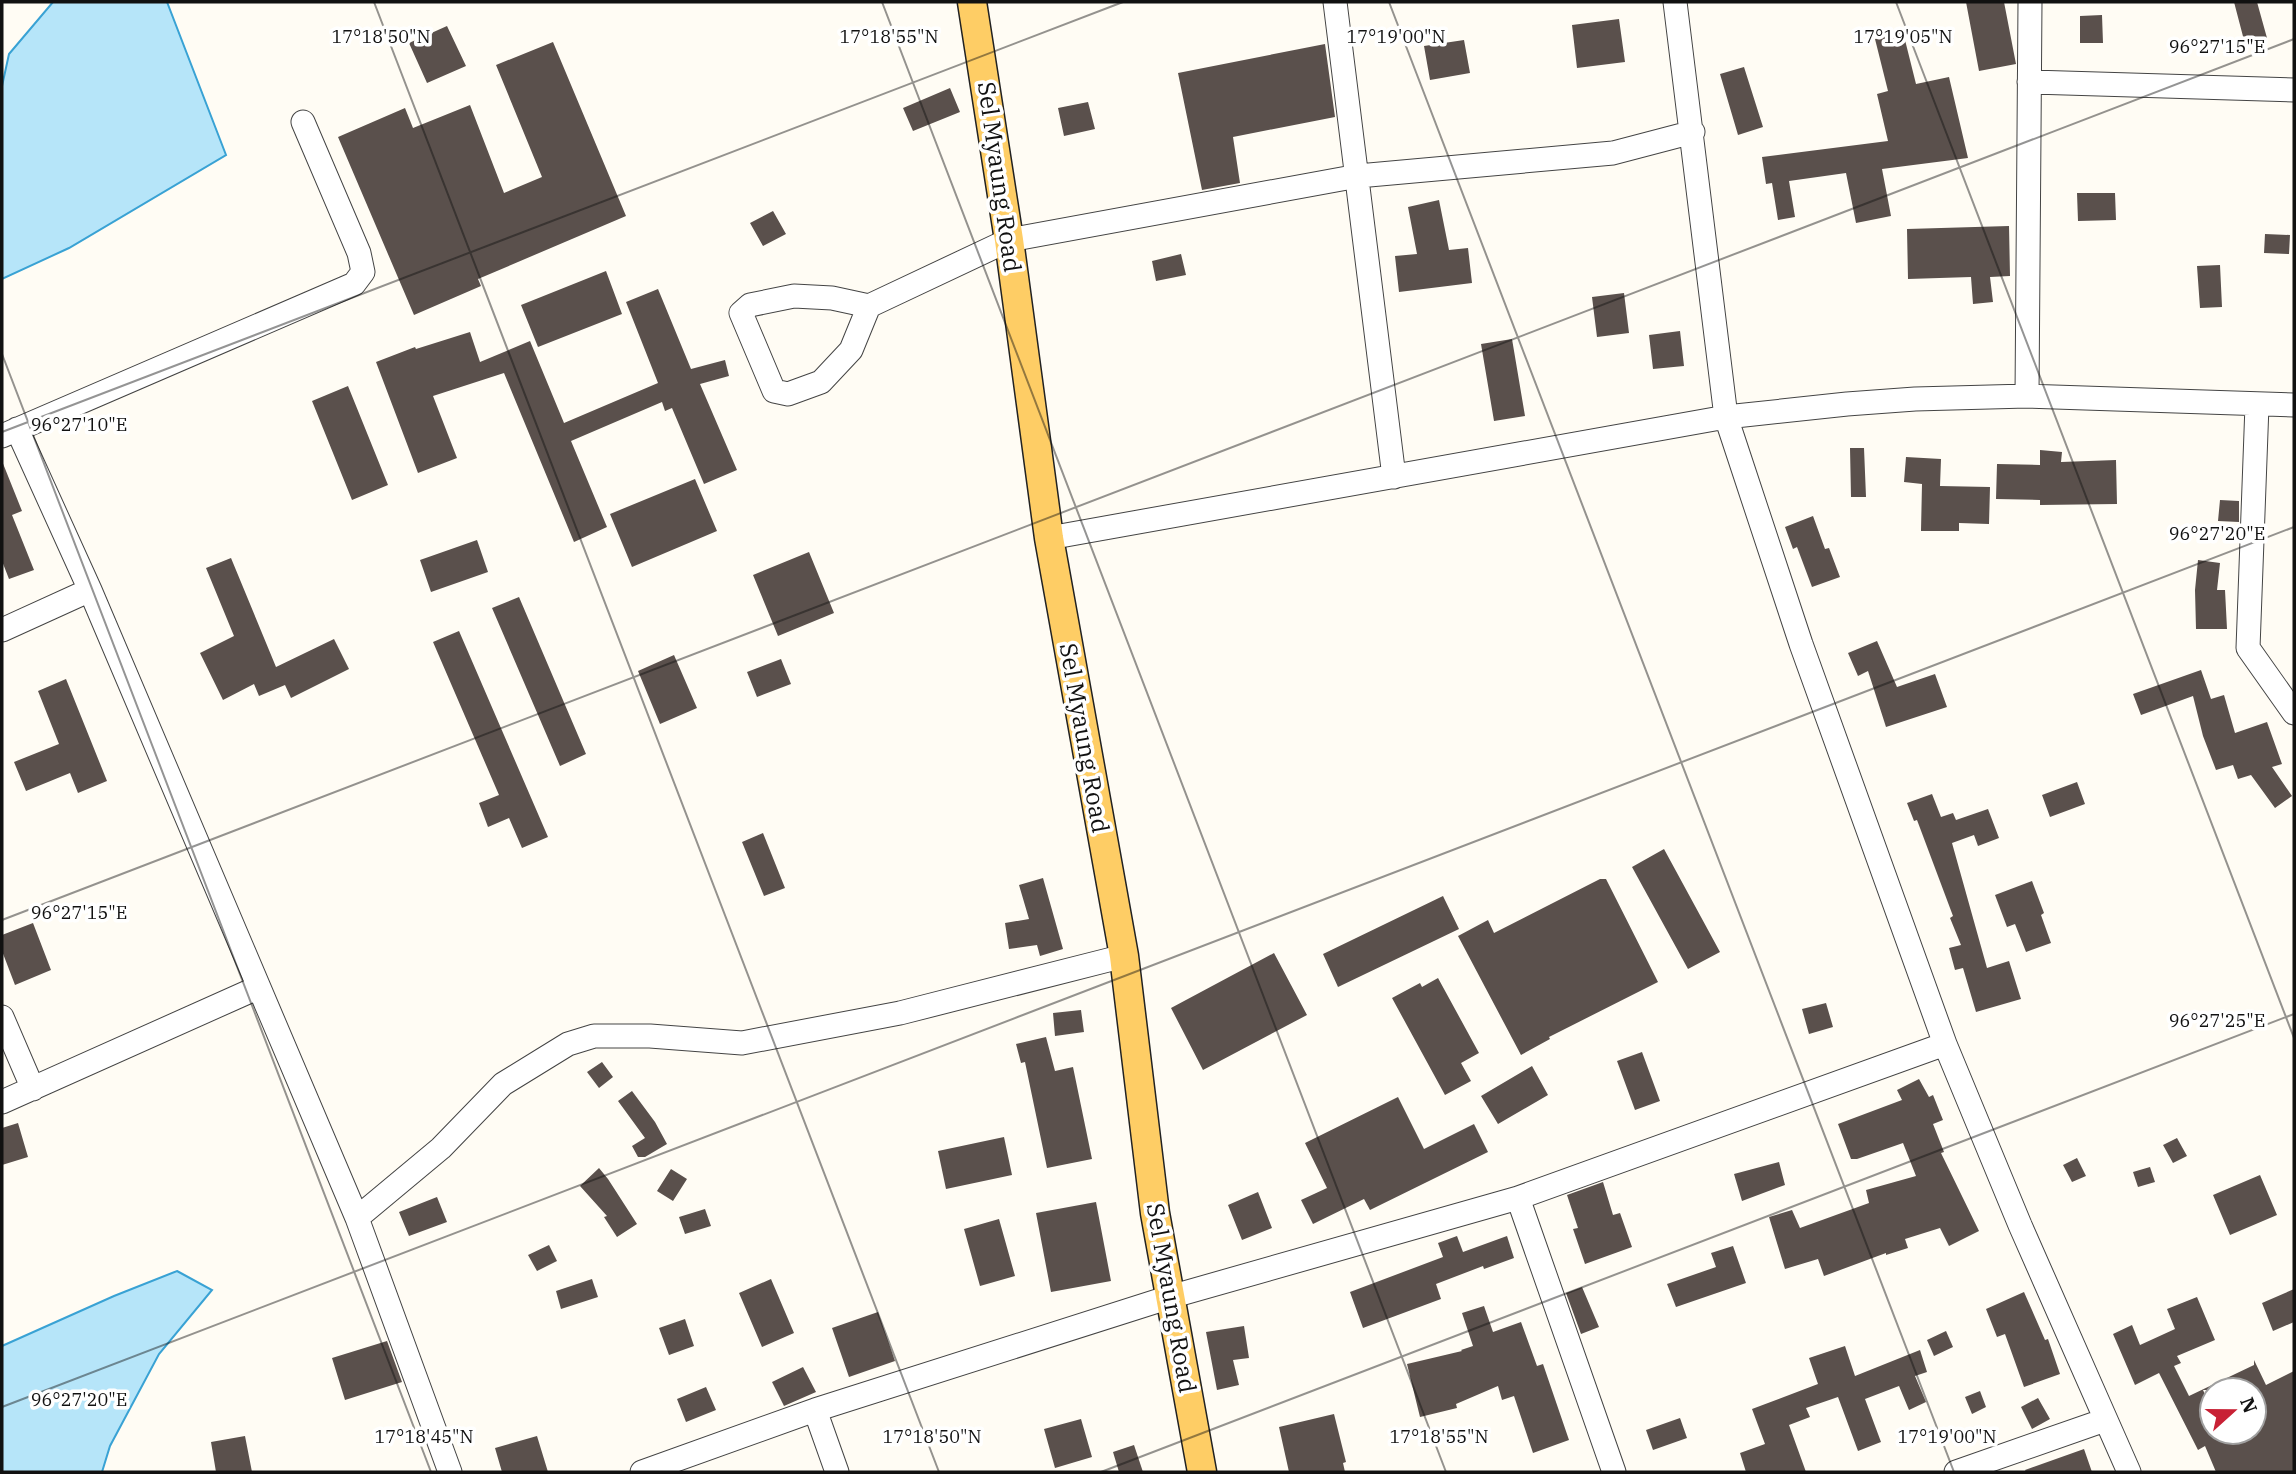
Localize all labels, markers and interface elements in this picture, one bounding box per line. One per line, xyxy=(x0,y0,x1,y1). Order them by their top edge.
text: 17°18'50"N xyxy=(332,25,431,48)
text: 17°18'55"N xyxy=(840,25,939,48)
text: 17°19'00"N xyxy=(1347,25,1446,48)
text: 17°19'05"N xyxy=(1854,25,1953,48)
text: 96°27'15"E xyxy=(2169,35,2265,58)
street label: Sel Myaung Road xyxy=(971,79,1029,274)
text: 96°27'10"E xyxy=(31,413,127,436)
text: 96°27'20"E xyxy=(2169,522,2265,545)
street label: Sel Myaung Road xyxy=(1053,640,1117,835)
text: 96°27'15"E xyxy=(31,901,127,924)
text: 96°27'25"E xyxy=(2169,1009,2265,1032)
street label: Sel Myaung Road xyxy=(1140,1200,1204,1395)
north arrow xyxy=(2198,1376,2268,1446)
text: 96°27'20"E xyxy=(31,1388,127,1411)
text: N xyxy=(2235,1394,2263,1416)
text: 17°18'45"N xyxy=(375,1425,474,1448)
text: 17°18'50"N xyxy=(883,1425,982,1448)
text: 17°18'55"N xyxy=(1390,1425,1489,1448)
text: 17°19'00"N xyxy=(1898,1425,1997,1448)

